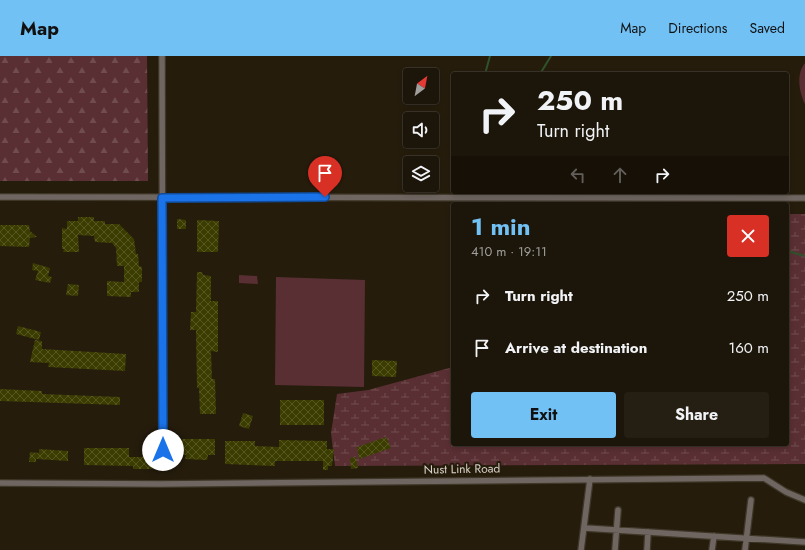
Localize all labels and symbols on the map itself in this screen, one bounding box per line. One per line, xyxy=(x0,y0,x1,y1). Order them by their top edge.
north arrow xyxy=(403,68,439,104)
pin xyxy=(308,156,342,197)
position arrow xyxy=(142,429,184,471)
street label: Nust Link Road xyxy=(424,459,500,479)

